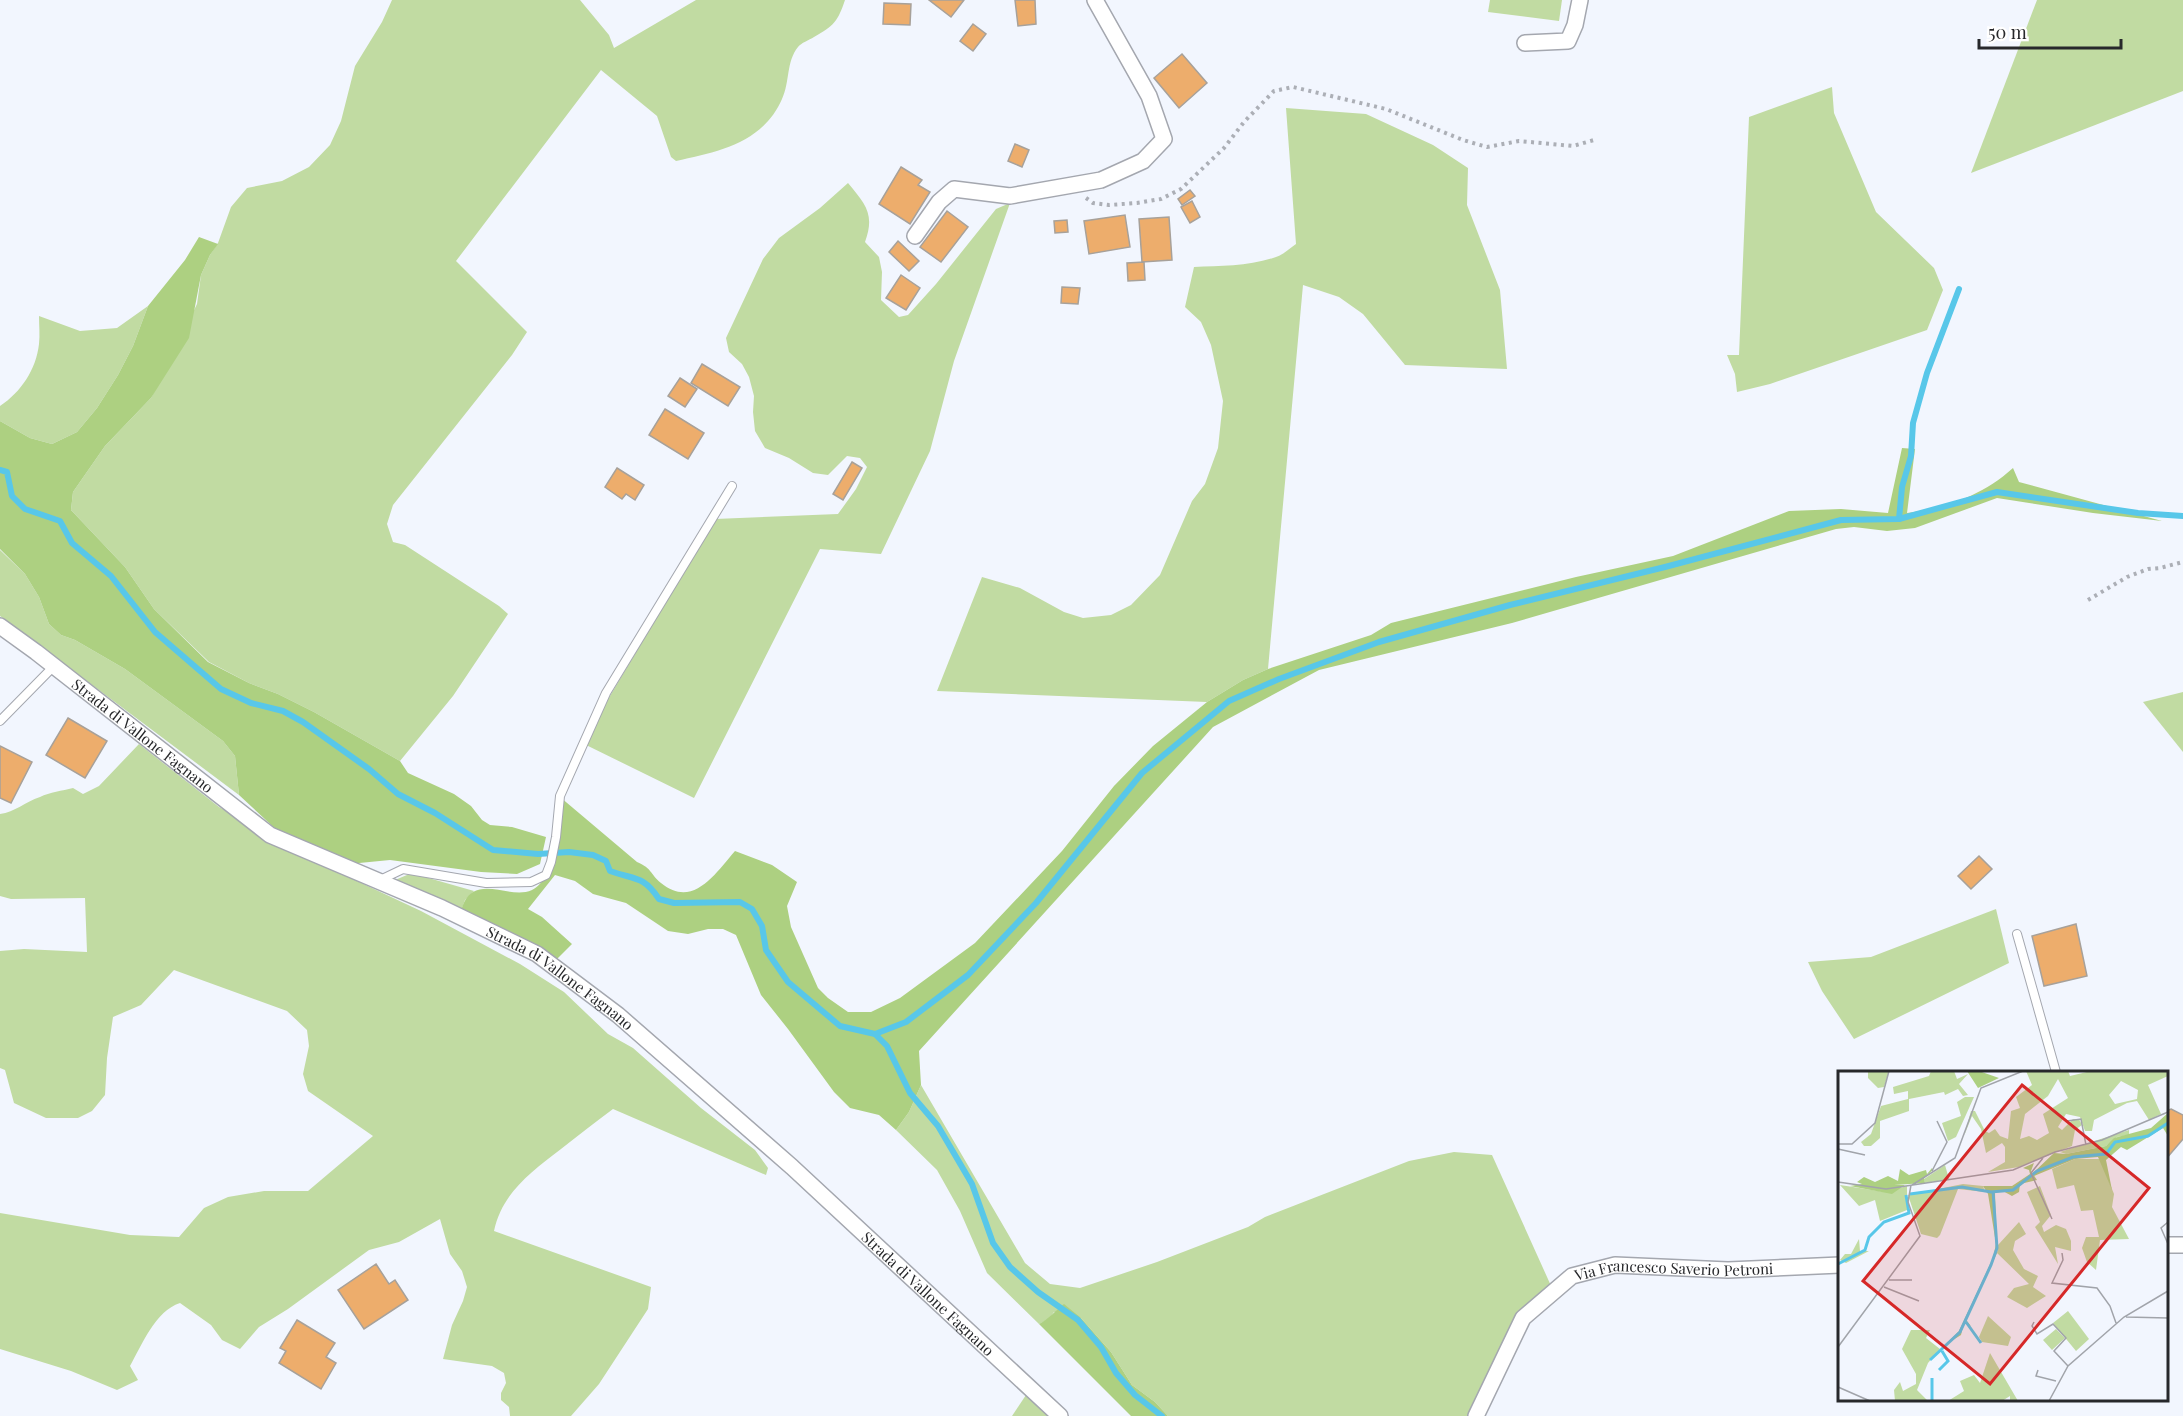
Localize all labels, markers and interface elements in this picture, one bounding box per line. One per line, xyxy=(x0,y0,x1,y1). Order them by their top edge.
scale bar xyxy=(1979,12,2122,50)
text: 50 m xyxy=(1988,20,2027,44)
street label: Strada di Vallone Fagnano xyxy=(68,674,218,797)
street label: Strada di Vallone Fagnano xyxy=(483,921,638,1034)
inset map xyxy=(1838,1071,2168,1401)
street label: Strada di Vallone Fagnano xyxy=(857,1227,999,1360)
street label: Via Francesco Saverio Petroni xyxy=(1571,1255,1774,1285)

